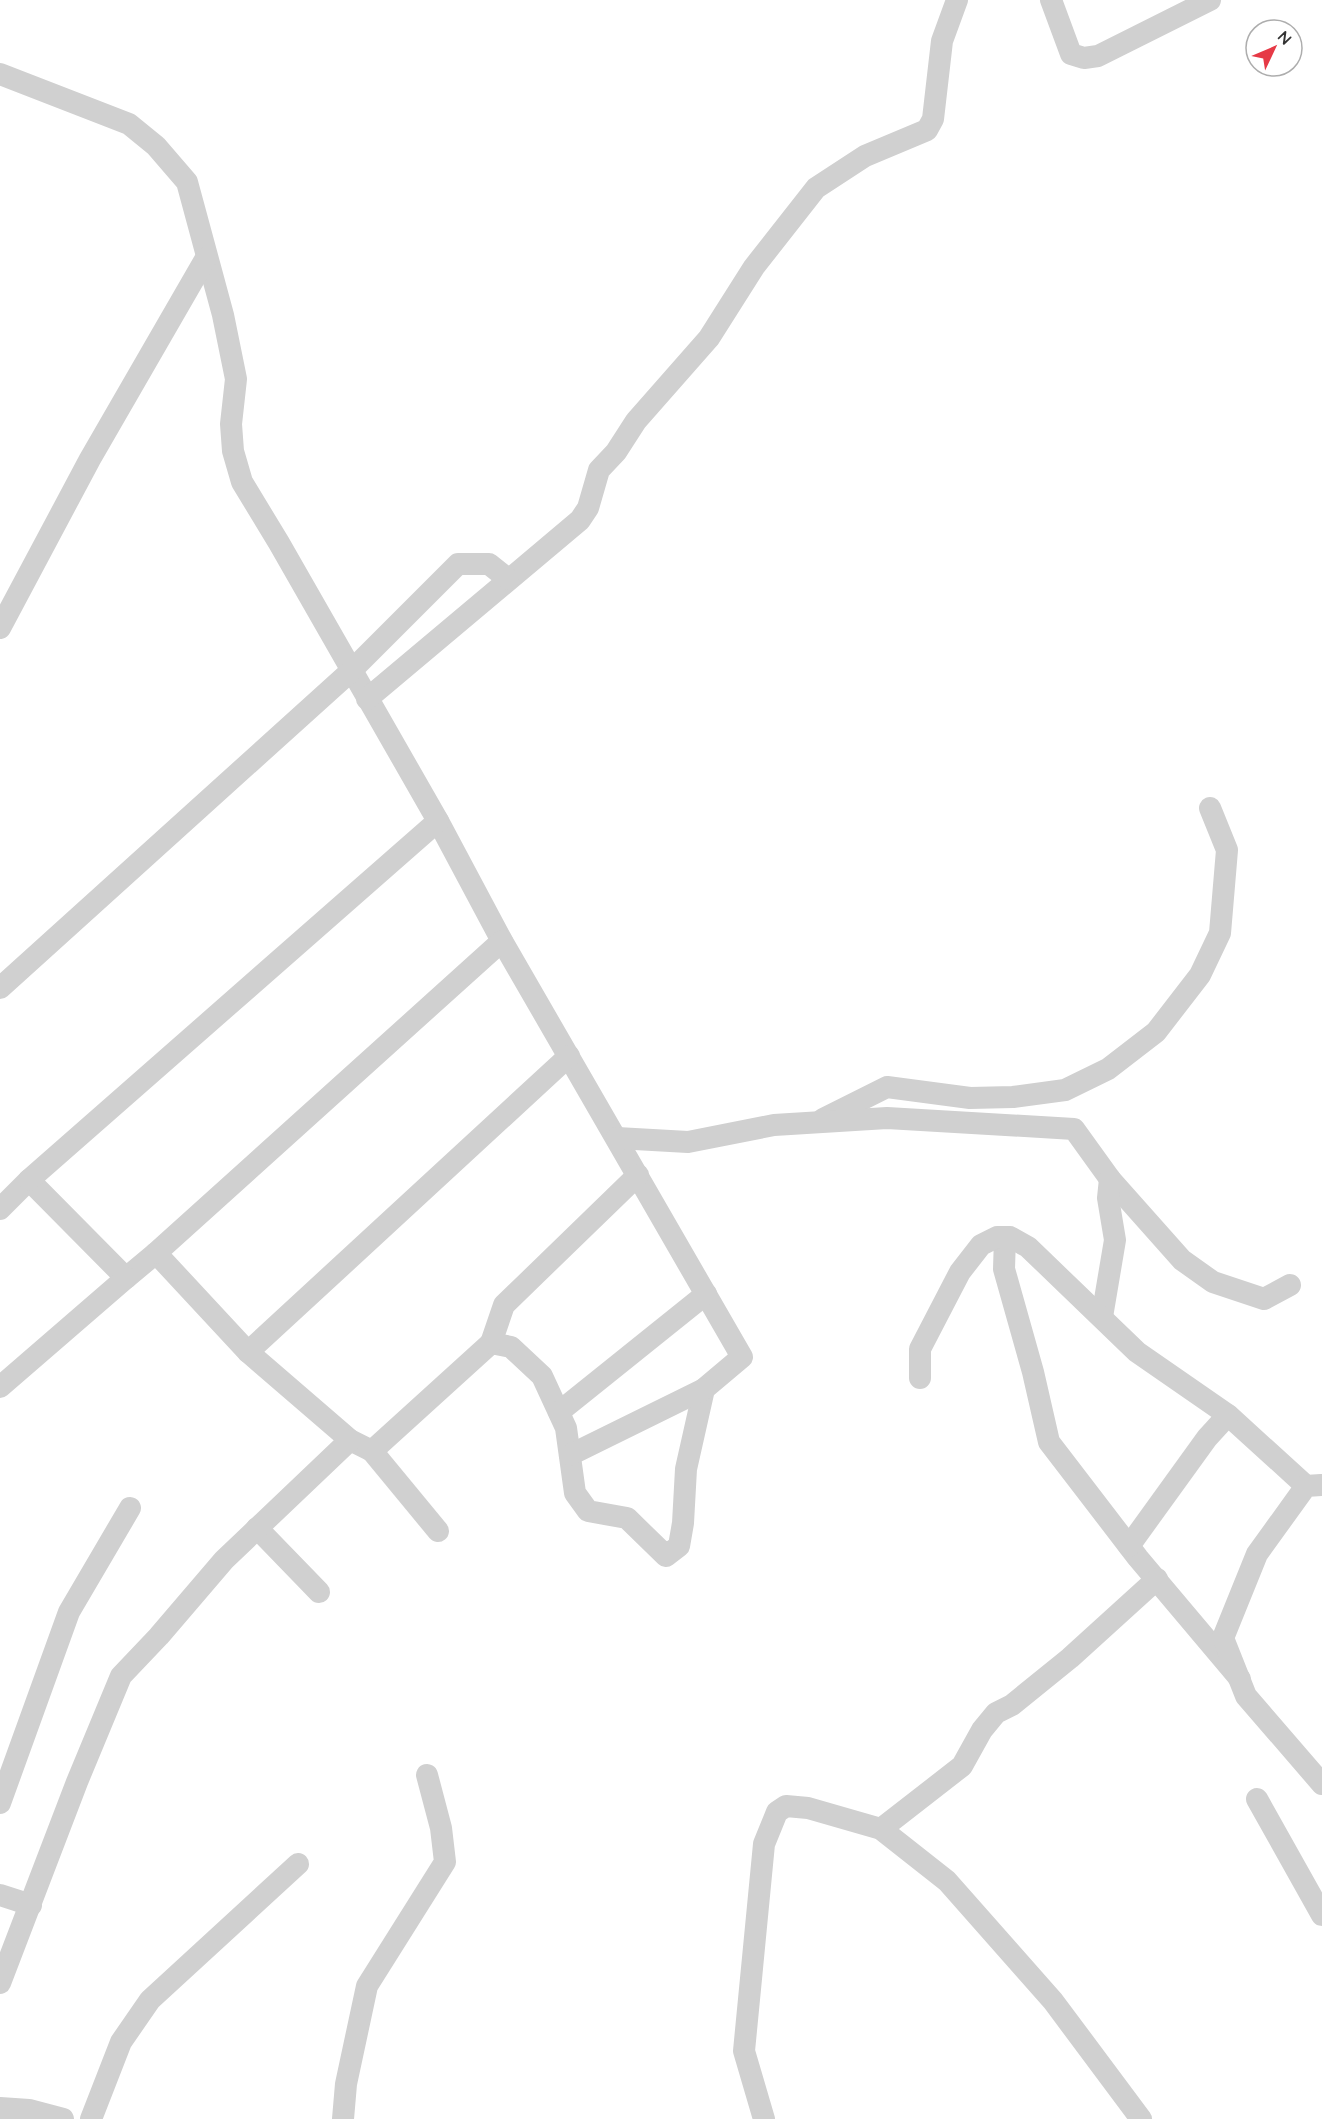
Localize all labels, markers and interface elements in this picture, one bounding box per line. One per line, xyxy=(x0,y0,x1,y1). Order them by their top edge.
north arrow xyxy=(1244,18,1304,78)
text: N xyxy=(1274,26,1296,49)

